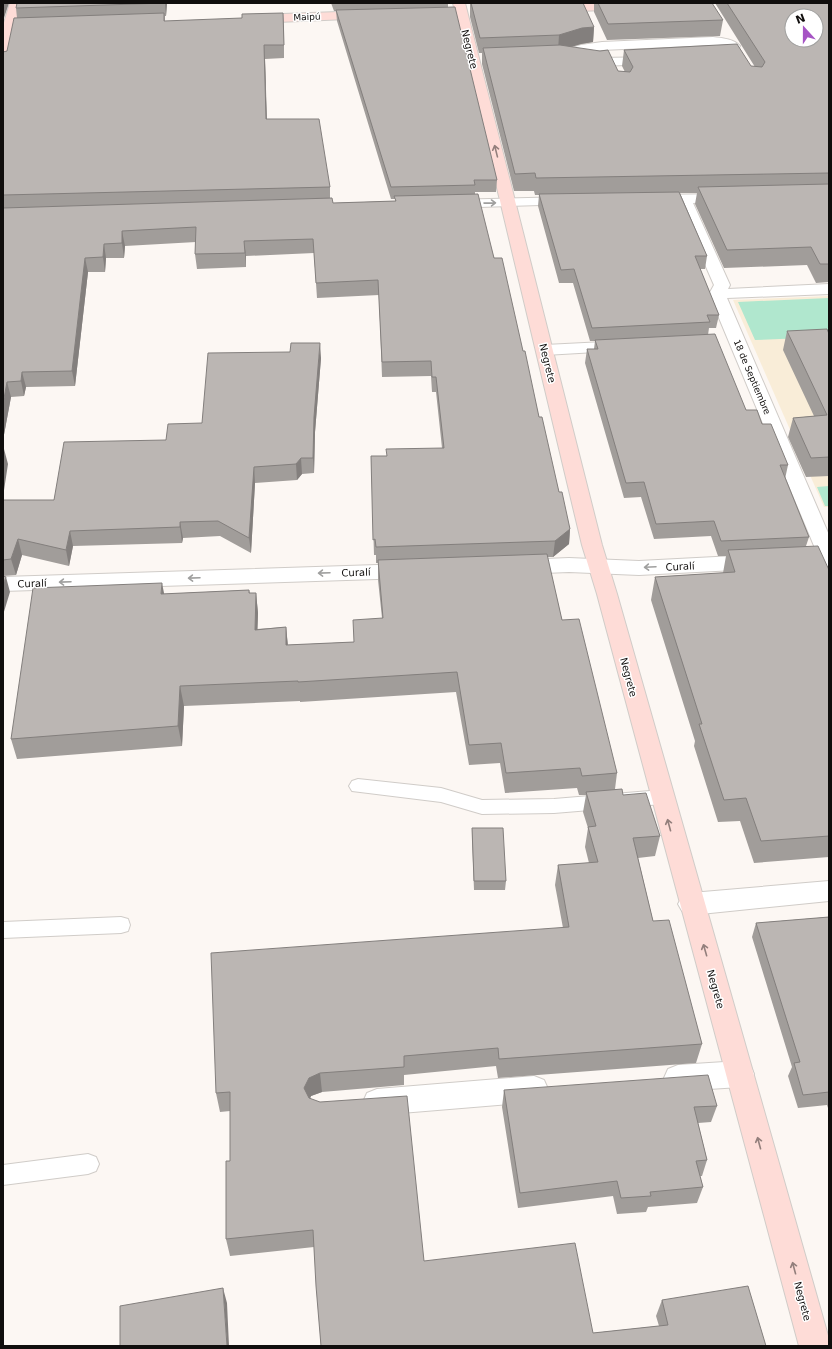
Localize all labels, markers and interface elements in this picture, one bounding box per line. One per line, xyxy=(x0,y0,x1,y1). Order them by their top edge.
north arrow xyxy=(784,8,824,48)
text: N xyxy=(794,11,807,27)
street label: Maipú xyxy=(293,12,321,22)
street label: Negrete xyxy=(459,28,480,70)
one-way arrow xyxy=(491,145,499,158)
one-way arrow xyxy=(483,199,496,207)
street label: 18 de Septiembre xyxy=(732,338,773,416)
street label: Negrete xyxy=(537,342,558,384)
street label: Curalí xyxy=(665,560,696,573)
one-way arrow xyxy=(644,563,657,571)
street label: Curalí xyxy=(341,566,372,579)
one-way arrow xyxy=(318,570,331,577)
one-way arrow xyxy=(188,574,201,582)
street label: Curalí xyxy=(17,577,48,590)
one-way arrow xyxy=(59,578,72,586)
street label: Negrete xyxy=(618,656,639,698)
one-way arrow xyxy=(665,819,673,832)
one-way arrow xyxy=(700,944,708,957)
street label: Negrete xyxy=(705,968,726,1010)
one-way arrow xyxy=(755,1136,762,1149)
one-way arrow xyxy=(790,1262,797,1275)
street label: Negrete xyxy=(792,1280,813,1322)

